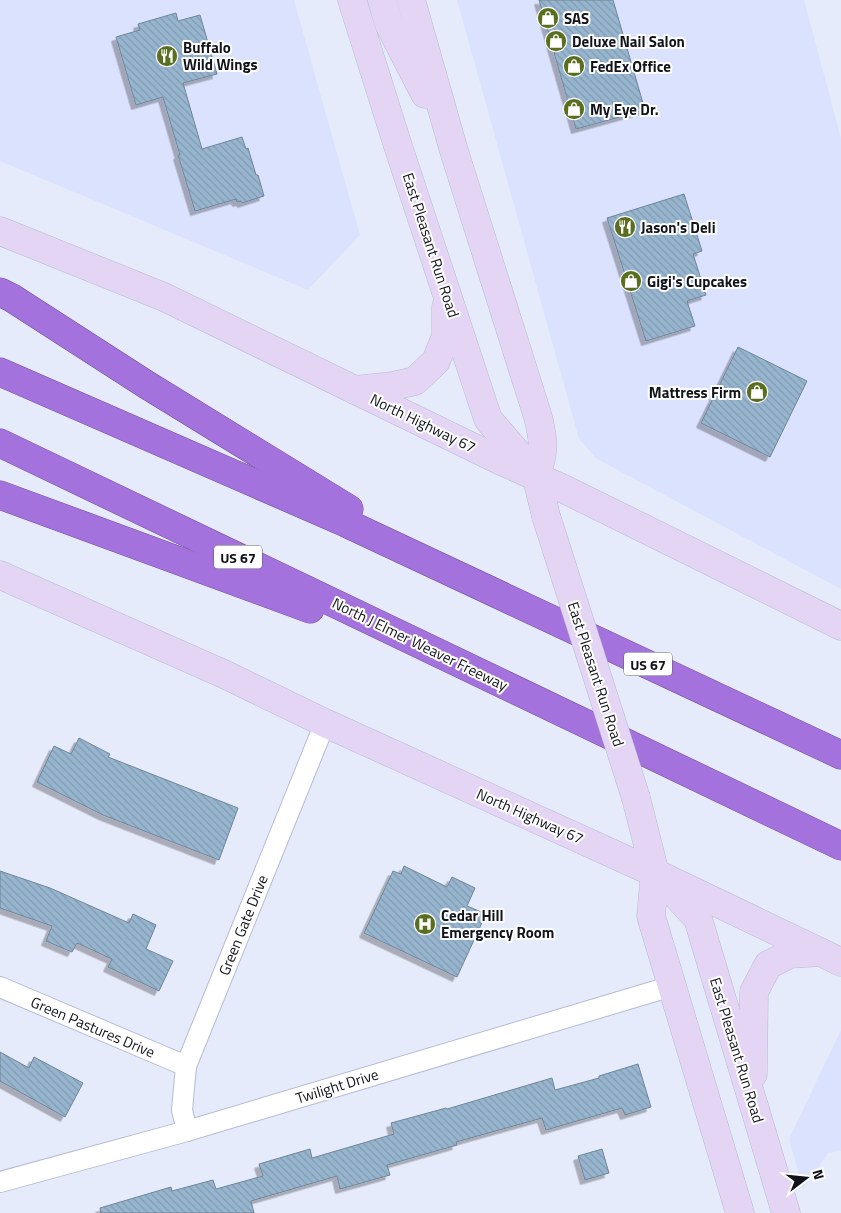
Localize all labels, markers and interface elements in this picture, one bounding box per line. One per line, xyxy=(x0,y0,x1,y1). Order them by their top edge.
shop icon: SAS xyxy=(536,6,560,30)
place label: SAS xyxy=(564,7,589,30)
shop icon: Deluxe Nail Salon xyxy=(544,29,568,53)
place label: Deluxe Nail Salon xyxy=(572,30,685,53)
place label: Buffalo Wild Wings xyxy=(183,36,258,76)
restaurant icon: Buffalo Wild Wings xyxy=(155,44,179,68)
shop icon: FedEx Office xyxy=(562,54,586,78)
place label: FedEx Office xyxy=(590,55,671,78)
shop icon: My Eye Dr. xyxy=(562,97,586,121)
place label: My Eye Dr. xyxy=(590,98,659,121)
street label: East Pleasant Run Road xyxy=(397,170,465,320)
restaurant icon: Jason's Deli xyxy=(613,215,637,239)
place label: Jason's Deli xyxy=(641,216,716,239)
shop icon: Gigi's Cupcakes xyxy=(619,269,643,293)
place label: Gigi's Cupcakes xyxy=(647,270,747,293)
shop icon: Mattress Firm xyxy=(745,380,769,404)
place label: Mattress Firm xyxy=(649,381,741,404)
street label: North Highway 67 xyxy=(366,387,480,459)
road number: US 67 xyxy=(214,546,262,568)
street label: North J Elmer Weaver Freeway xyxy=(328,591,512,697)
street label: East Pleasant Run Road xyxy=(562,599,630,749)
road number: US 67 xyxy=(624,652,672,676)
street label: North Highway 67 xyxy=(473,782,587,850)
street label: Green Gate Drive xyxy=(212,871,274,979)
place label: Cedar Hill Emergency Room xyxy=(441,904,554,944)
hospital icon: Cedar Hill Emergency Room xyxy=(413,912,437,936)
street label: East Pleasant Run Road xyxy=(704,975,770,1125)
street label: Green Pastures Drive xyxy=(27,990,159,1064)
street label: Twilight Drive xyxy=(293,1063,381,1109)
north arrow xyxy=(781,1153,831,1203)
text: N xyxy=(808,1167,830,1182)

